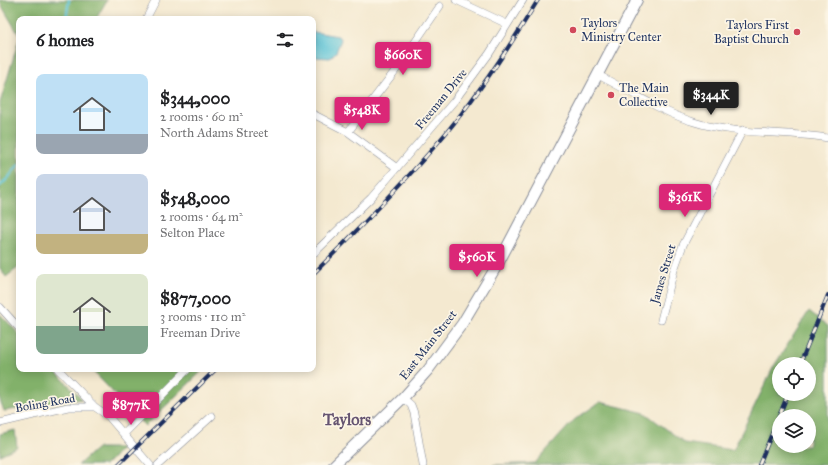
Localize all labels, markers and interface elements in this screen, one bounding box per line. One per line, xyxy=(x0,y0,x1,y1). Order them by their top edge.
place label: Taylors Ministry Center xyxy=(581,16,662,44)
place label: Taylors First Baptist Church xyxy=(714,18,790,46)
marker: Taylors Ministry Center xyxy=(568,25,578,35)
marker: Taylors First Baptist Church xyxy=(792,27,802,37)
icon: filters xyxy=(274,29,296,51)
text: 6 homes xyxy=(36,30,94,51)
pin: $660K xyxy=(375,42,431,76)
text: $660K xyxy=(384,47,422,63)
street label: Freeman Drive xyxy=(412,66,470,132)
place label: The Main Collective xyxy=(619,81,669,109)
pin: $344K xyxy=(683,82,739,116)
text: $344K xyxy=(693,87,729,103)
text: $344,000 xyxy=(160,88,230,109)
icon: home xyxy=(68,90,116,138)
marker: The Main Collective xyxy=(606,90,616,100)
pin: $548K xyxy=(334,97,390,131)
text: $548K xyxy=(344,102,380,118)
text: 2 rooms · 60 m² xyxy=(160,109,243,125)
text: North Adams Street xyxy=(160,125,268,141)
pin: $361K xyxy=(657,184,713,218)
text: $548,000 xyxy=(160,188,230,209)
text: $361K xyxy=(668,189,702,205)
icon: home xyxy=(68,190,116,238)
text: 2 rooms · 64 m² xyxy=(160,209,243,225)
text: Selton Place xyxy=(160,225,225,241)
street label: James Street xyxy=(647,242,680,308)
pin: $560K xyxy=(449,244,505,278)
text: $560K xyxy=(458,249,496,265)
text: $877,000 xyxy=(160,288,231,309)
icon: home xyxy=(68,290,116,338)
street label: East Main Street xyxy=(396,307,460,383)
text: 3 rooms · 110 m² xyxy=(160,309,245,325)
text: Freeman Drive xyxy=(160,325,240,341)
map controls xyxy=(772,357,816,453)
button: locate xyxy=(772,357,816,401)
street label: Boling Road xyxy=(14,391,76,416)
pin: $877K xyxy=(103,392,159,426)
text: $877K xyxy=(112,397,150,413)
button: layers xyxy=(772,409,816,453)
district label: Taylors xyxy=(322,410,371,430)

